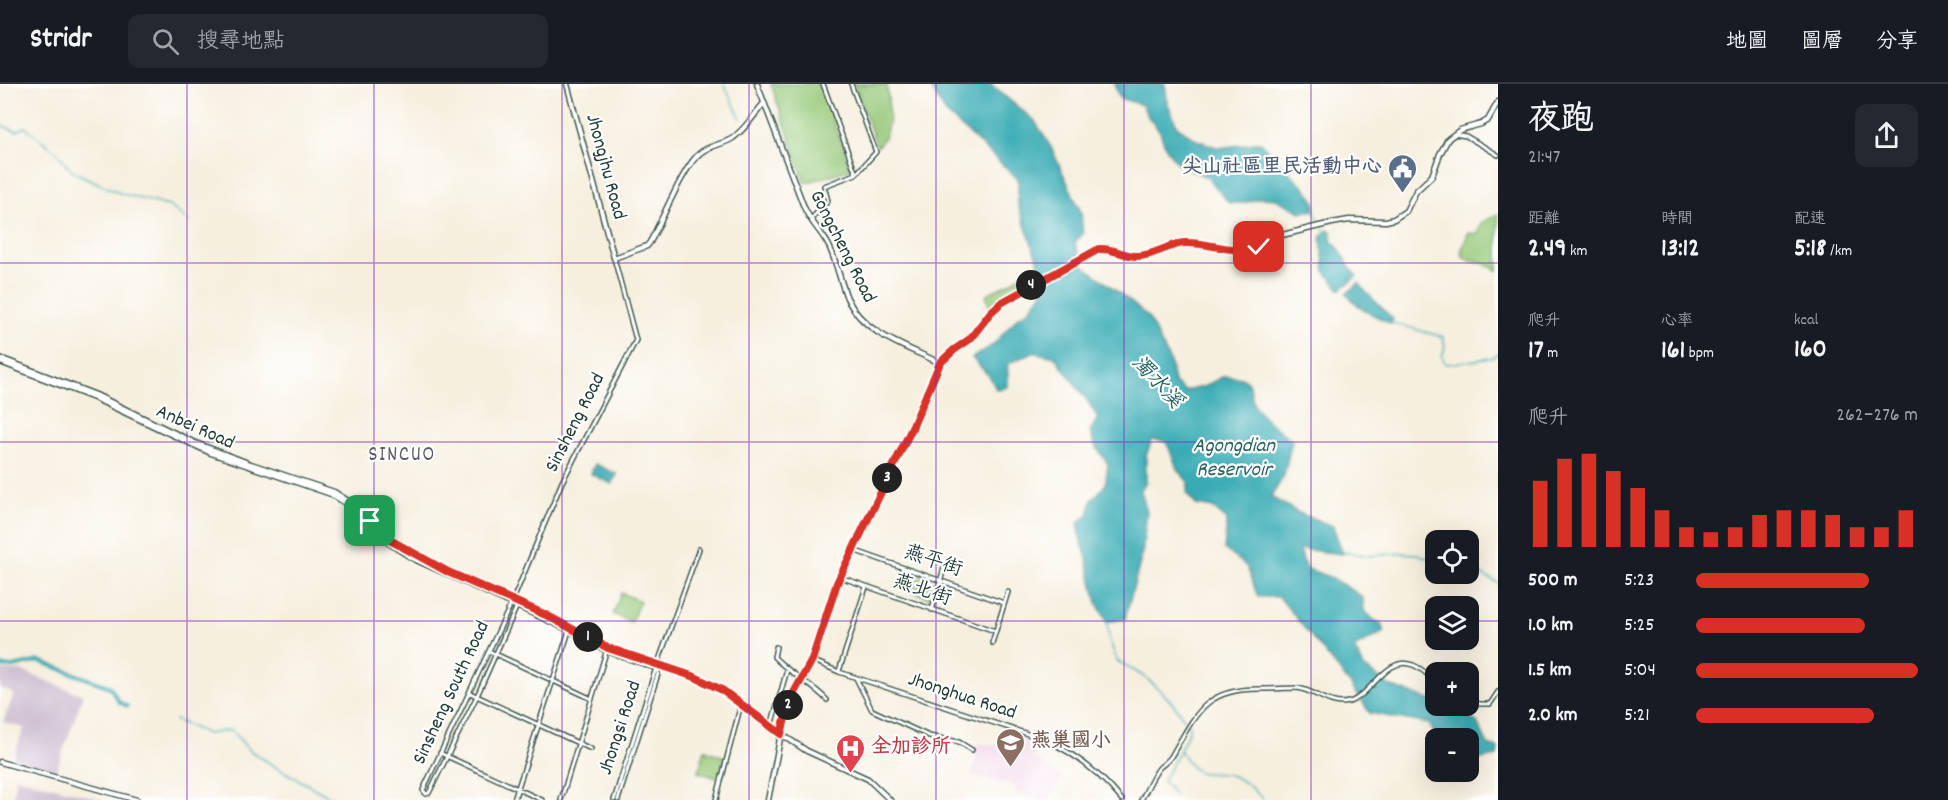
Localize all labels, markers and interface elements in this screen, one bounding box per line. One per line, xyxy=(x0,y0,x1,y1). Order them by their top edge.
search box xyxy=(128,14,548,68)
text: Stridr xyxy=(30,21,92,61)
icon: search xyxy=(149,25,182,58)
text: 搜尋地點 xyxy=(197,27,285,58)
text: 地圖 xyxy=(1726,28,1768,58)
text: 圖層 xyxy=(1801,28,1843,58)
text: 分享 xyxy=(1876,28,1918,58)
text: 夜跑 xyxy=(1528,98,1594,145)
button: share xyxy=(1855,104,1918,167)
street label: Jhongjhu Road xyxy=(577,111,633,223)
text: 21:47 xyxy=(1528,144,1560,172)
public building icon: 尖山社區里民活動中心 xyxy=(1387,152,1419,194)
place label: 尖山社區里民活動中心 xyxy=(1182,154,1382,182)
street label: Gongcheng Road xyxy=(802,186,882,308)
text: 距離 xyxy=(1528,208,1560,231)
text: 時間 xyxy=(1661,208,1693,231)
text: 配速 xyxy=(1794,208,1826,231)
pin xyxy=(1233,221,1284,272)
icon: check xyxy=(1242,230,1275,263)
text: 2.49 xyxy=(1528,231,1566,268)
text: 13:12 xyxy=(1661,231,1700,268)
text: 5:18 xyxy=(1794,231,1826,268)
text: km xyxy=(1566,240,1588,263)
text: /km xyxy=(1826,240,1852,263)
pin: 4 xyxy=(1016,270,1046,300)
text: 4 xyxy=(1028,273,1034,296)
text: kcal xyxy=(1794,309,1818,332)
text: 爬升 xyxy=(1528,310,1560,333)
text: 心率 xyxy=(1661,310,1693,333)
text: 160 xyxy=(1794,332,1827,369)
text: 17 xyxy=(1528,333,1544,370)
text: 161 xyxy=(1661,333,1685,370)
text: m xyxy=(1544,342,1558,365)
text: bpm xyxy=(1685,342,1714,365)
water label: 濁水溪 xyxy=(1124,350,1189,417)
street label: Sinsheng Road xyxy=(539,368,613,478)
street label: Anbei Road xyxy=(151,398,239,458)
text: 262–276 m xyxy=(1836,402,1918,430)
text: 爬升 xyxy=(1528,405,1568,433)
water label: Agongdian Reservoir xyxy=(1193,432,1276,486)
district label: SINCUO xyxy=(368,441,436,471)
pin: 3 xyxy=(872,463,902,493)
text: 3 xyxy=(883,466,891,489)
pin xyxy=(344,495,395,546)
icon: arrive xyxy=(353,504,386,537)
map controls xyxy=(1425,530,1479,782)
button: locate xyxy=(1425,530,1479,584)
street label: 燕平街 xyxy=(900,539,966,585)
text: 500 m xyxy=(1528,567,1577,595)
text: 5:23 xyxy=(1624,567,1654,595)
street label: 燕北街 xyxy=(889,568,955,614)
button: layers xyxy=(1425,596,1479,650)
text: 1.0 km xyxy=(1528,612,1573,640)
text: 5:25 xyxy=(1624,612,1655,640)
street label: Sinsheng South Road xyxy=(406,617,498,769)
pin: 1 xyxy=(573,622,603,652)
text: 1 xyxy=(586,625,590,648)
text: 1.5 km xyxy=(1528,657,1571,685)
text: 5:04 xyxy=(1624,657,1656,685)
button: + xyxy=(1425,662,1479,716)
street label: Jhonghua Road xyxy=(904,666,1020,728)
street label: Jhongsi Road xyxy=(593,677,649,779)
pin: 2 xyxy=(773,690,803,720)
text: 2 xyxy=(785,693,792,716)
text: 2.0 km xyxy=(1528,702,1577,730)
text: 5:21 xyxy=(1624,702,1650,730)
school or university icon: 燕巢國小 xyxy=(994,726,1026,768)
place label: 燕巢國小 xyxy=(1031,728,1111,756)
button: − xyxy=(1425,728,1479,782)
hospital icon: 全加診所 xyxy=(834,732,866,774)
place label: 全加診所 xyxy=(871,734,951,762)

